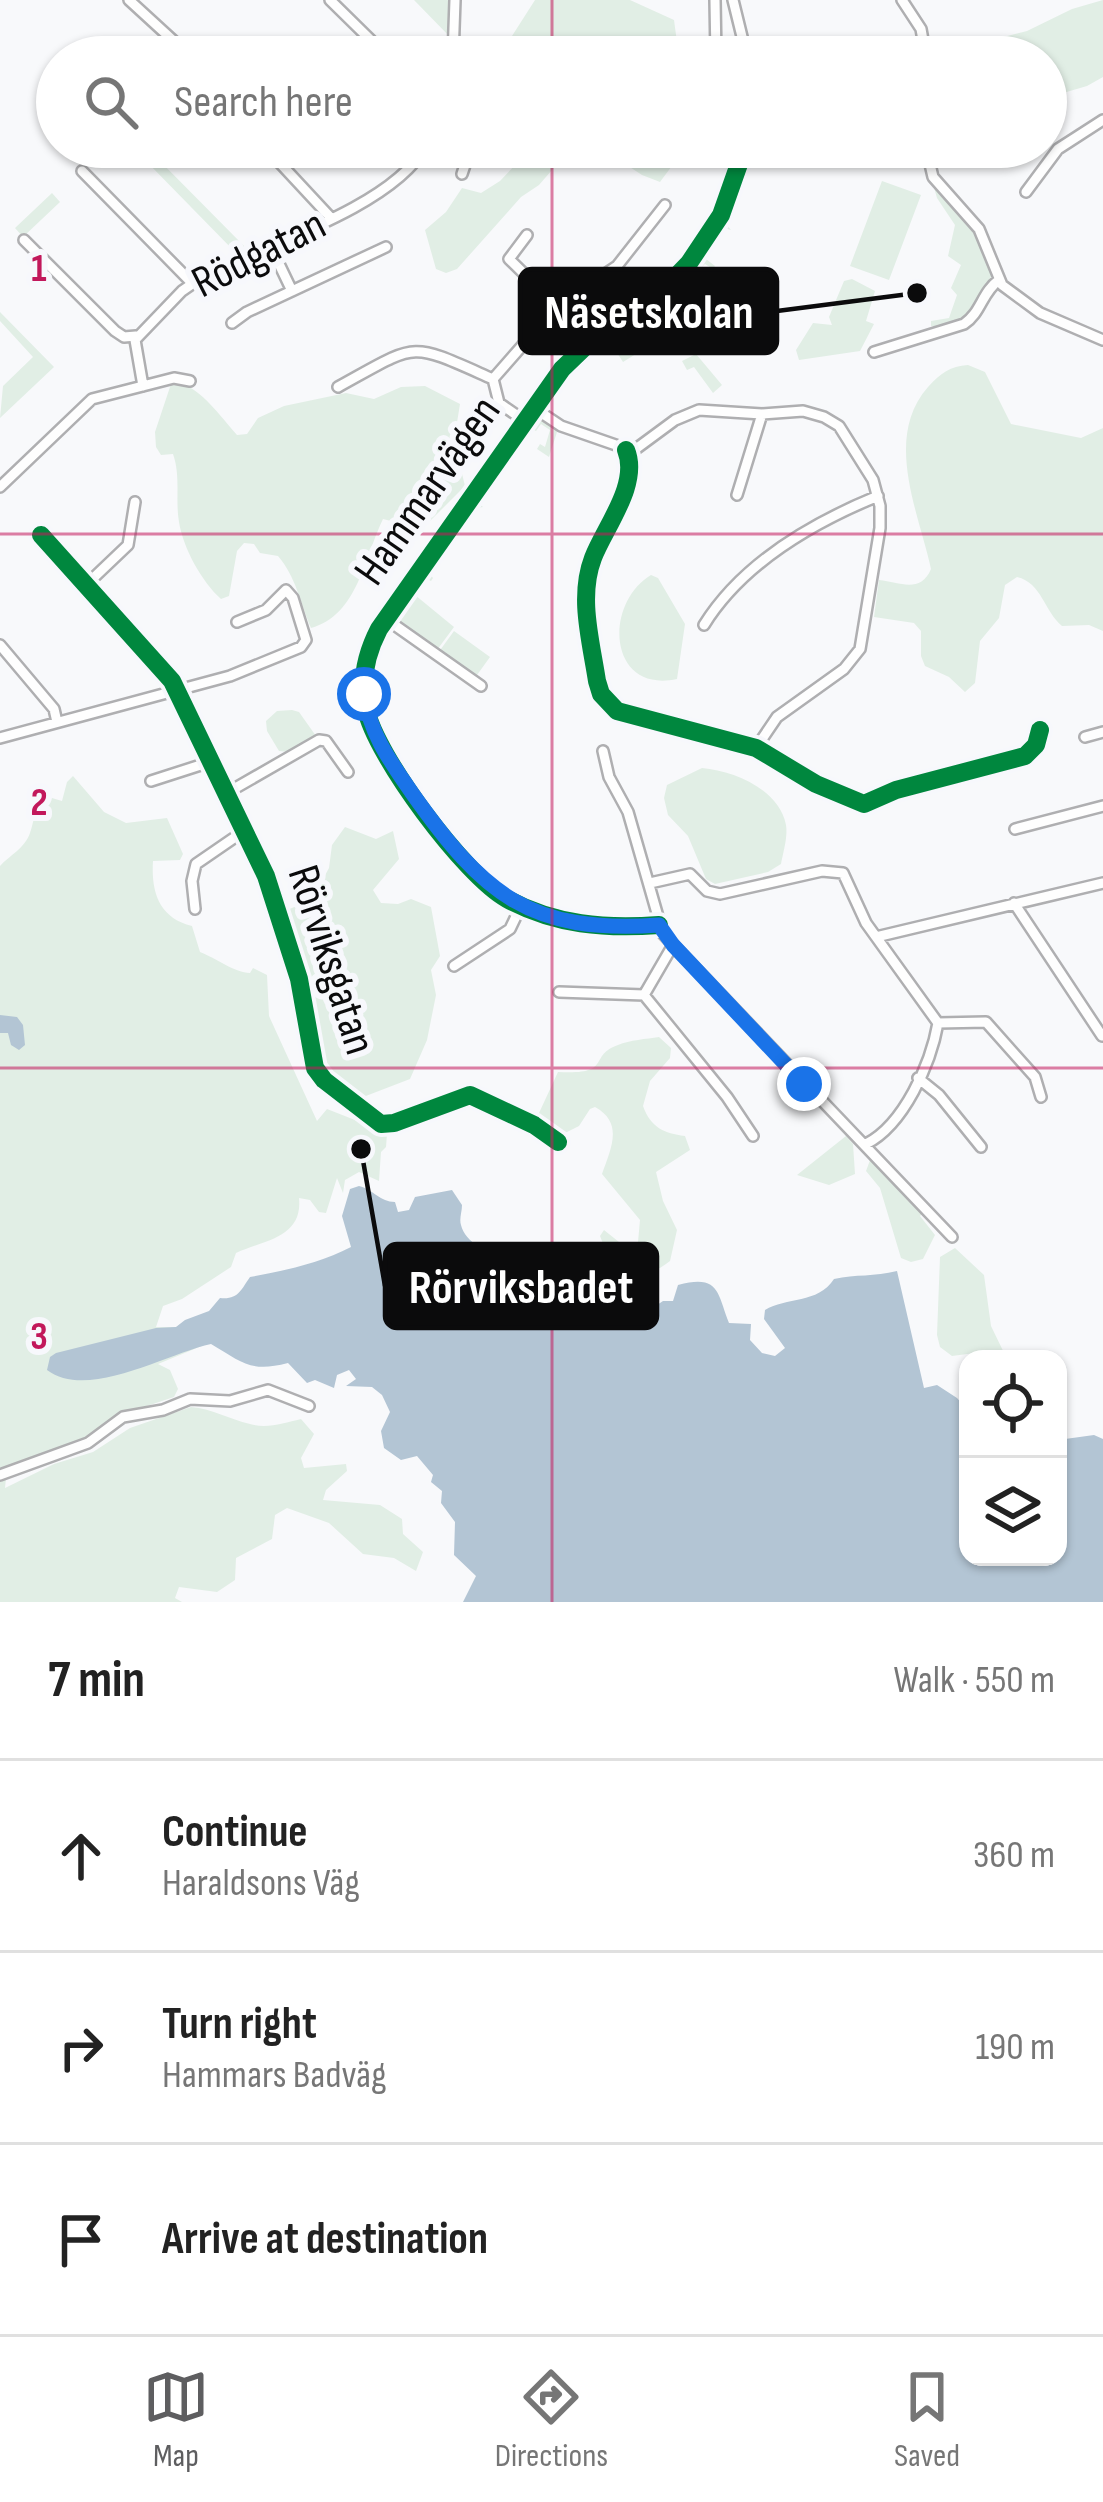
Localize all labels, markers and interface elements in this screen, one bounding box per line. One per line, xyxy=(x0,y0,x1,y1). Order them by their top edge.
search box xyxy=(36,36,1067,168)
icon: search xyxy=(78,69,144,135)
text: Search here xyxy=(174,75,353,130)
street label: Rödgatan xyxy=(183,197,335,311)
text: 1 xyxy=(31,246,47,293)
callout: Näsetskolan xyxy=(520,269,777,353)
text: Näsetskolan xyxy=(544,285,754,342)
street label: Hammarvägen xyxy=(343,386,513,596)
route start xyxy=(337,667,391,721)
text: 2 xyxy=(30,780,48,827)
street label: Rörviksgatan xyxy=(275,859,387,1061)
route end xyxy=(777,1057,831,1111)
callout: Rörviksbadet xyxy=(385,1244,657,1328)
text: Rörviksbadet xyxy=(409,1260,633,1317)
text: 3 xyxy=(30,1314,48,1361)
map controls xyxy=(959,1350,1067,1566)
button: locate xyxy=(959,1350,1067,1458)
button: layers xyxy=(959,1458,1067,1566)
text: 7 min xyxy=(48,1650,145,1711)
text: Walk · 550 m xyxy=(893,1657,1055,1704)
text: Continue xyxy=(162,1805,308,1860)
icon: ahead xyxy=(48,1823,114,1889)
text: 360 m xyxy=(973,1832,1055,1879)
text: Haraldsons Väg xyxy=(162,1860,360,1907)
text: Turn right xyxy=(162,1997,317,2052)
icon: right xyxy=(48,2015,114,2081)
text: 190 m xyxy=(975,2024,1055,2071)
text: Hammars Badväg xyxy=(162,2052,387,2099)
icon: arrive xyxy=(48,2207,114,2273)
text: Arrive at destination xyxy=(162,2212,488,2267)
tab: Map xyxy=(143,2364,209,2476)
tab: Directions xyxy=(495,2364,608,2476)
tab: Saved xyxy=(894,2364,960,2476)

